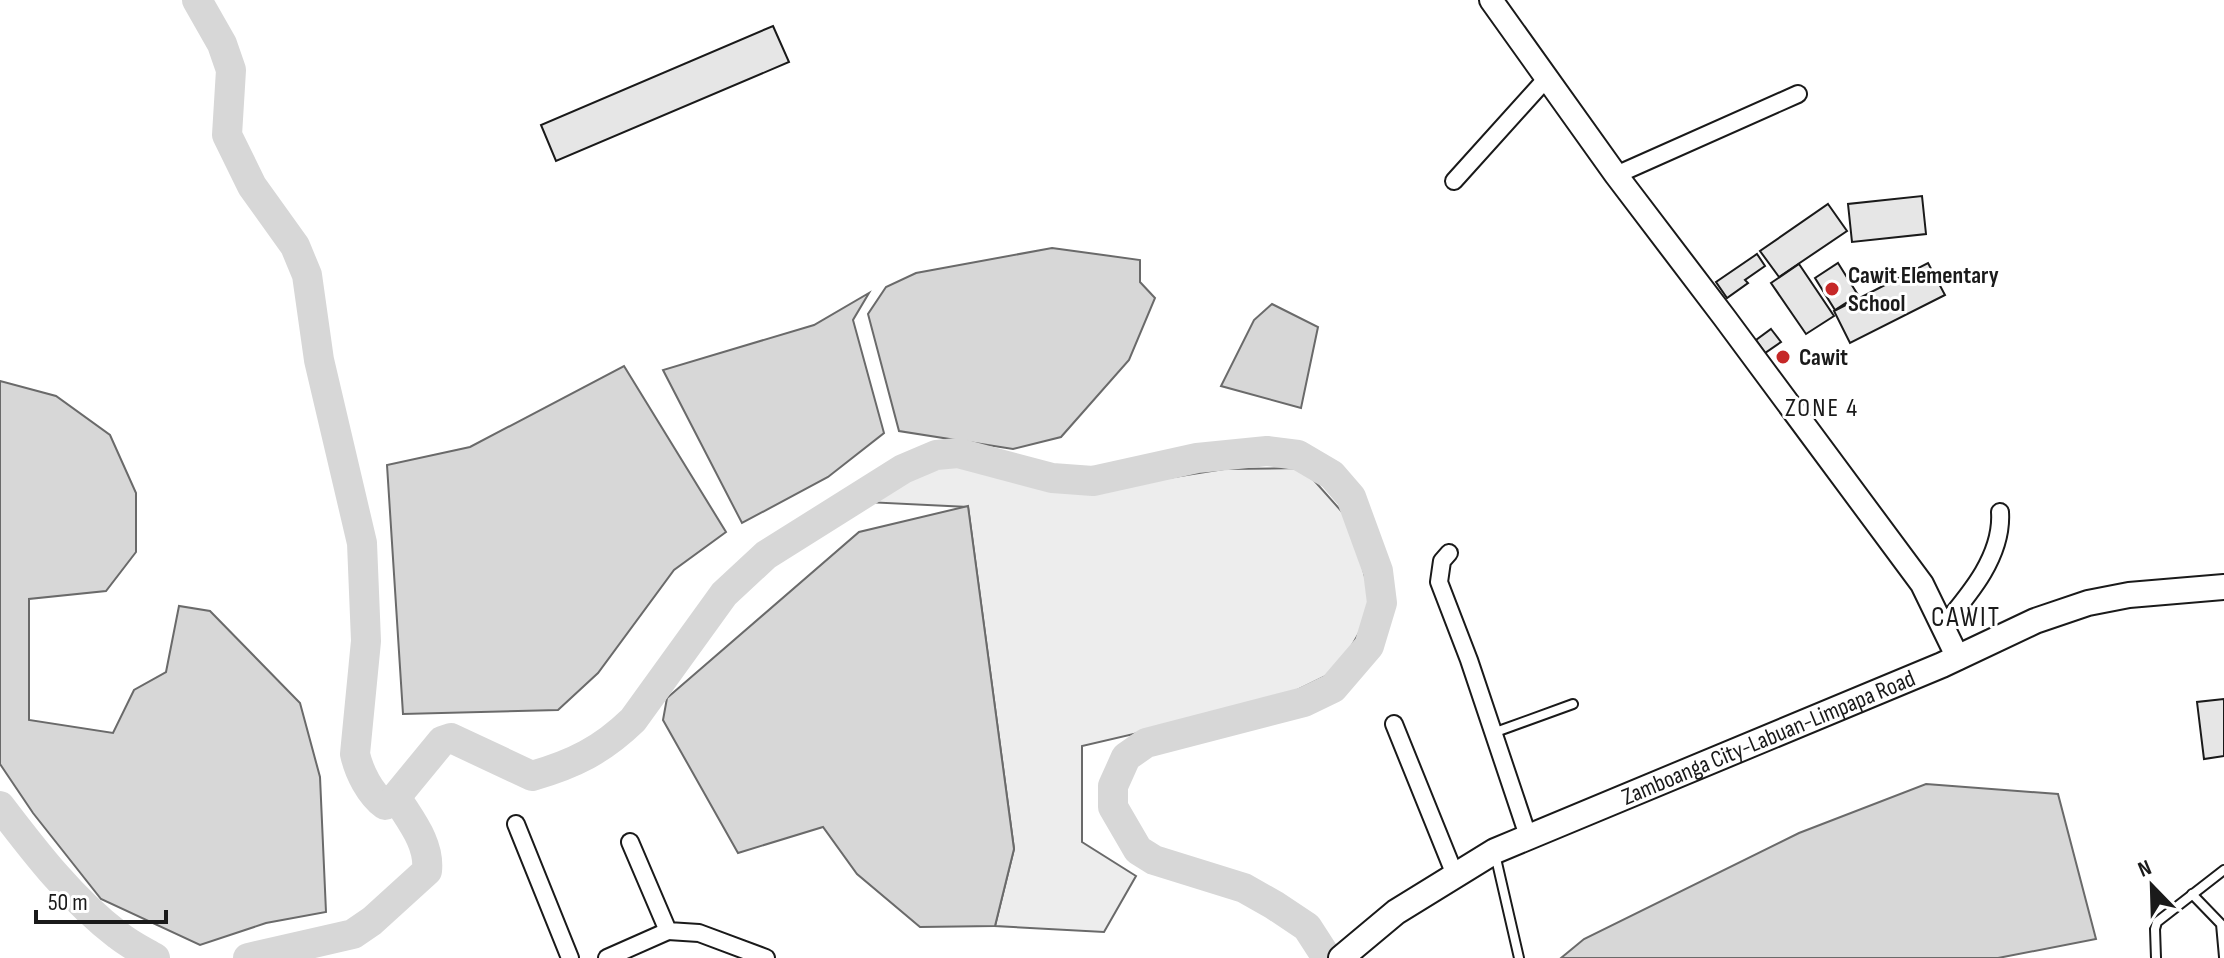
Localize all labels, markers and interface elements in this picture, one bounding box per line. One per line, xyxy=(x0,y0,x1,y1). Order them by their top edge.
place label: Cawit Elementary School xyxy=(1848,261,1999,318)
marker: Cawit Elementary School xyxy=(1823,280,1841,298)
place label: Cawit xyxy=(1799,343,1848,372)
marker: Cawit xyxy=(1774,348,1792,366)
district label: ZONE 4 xyxy=(1785,393,1859,424)
district label: CAWIT xyxy=(1931,601,2001,634)
street label: Zamboanga City-Labuan-Limpapa Road xyxy=(1617,663,1919,811)
north arrow xyxy=(2112,846,2192,926)
text: N xyxy=(2134,854,2155,884)
scale bar xyxy=(36,874,166,924)
text: 50 m xyxy=(48,888,88,917)

